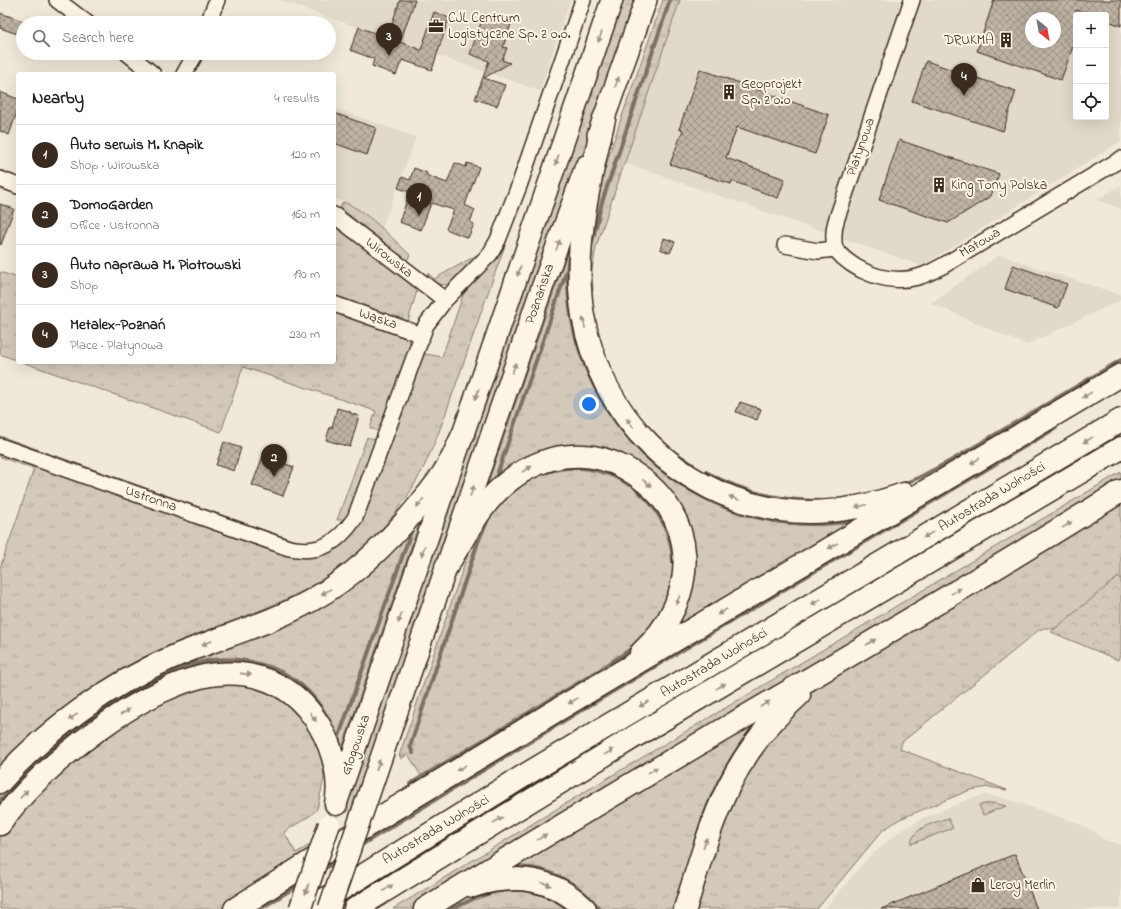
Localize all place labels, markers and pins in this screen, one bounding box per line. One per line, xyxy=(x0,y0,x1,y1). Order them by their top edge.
place label: CJL Centrum Logistyczne Sp. z o.o. xyxy=(448,8,571,46)
office icon: CJL Centrum Logistyczne Sp. z o.o. xyxy=(427,17,445,35)
pin: 3 xyxy=(376,23,402,56)
place label: DRUKMA xyxy=(943,30,994,51)
building icon: DRUKMA xyxy=(997,31,1015,49)
pin: 4 xyxy=(951,63,977,96)
place label: Geoprojekt Sp. z o.o xyxy=(741,74,802,111)
building icon: Geoprojekt Sp. z o.o xyxy=(720,83,738,101)
place label: King Tony Polska xyxy=(951,175,1047,197)
building icon: King Tony Polska xyxy=(930,176,948,194)
pin: 1 xyxy=(406,183,432,216)
pin: 2 xyxy=(261,444,287,477)
place label: Leroy Merlin xyxy=(990,875,1055,897)
shop icon: Leroy Merlin xyxy=(969,876,987,894)

